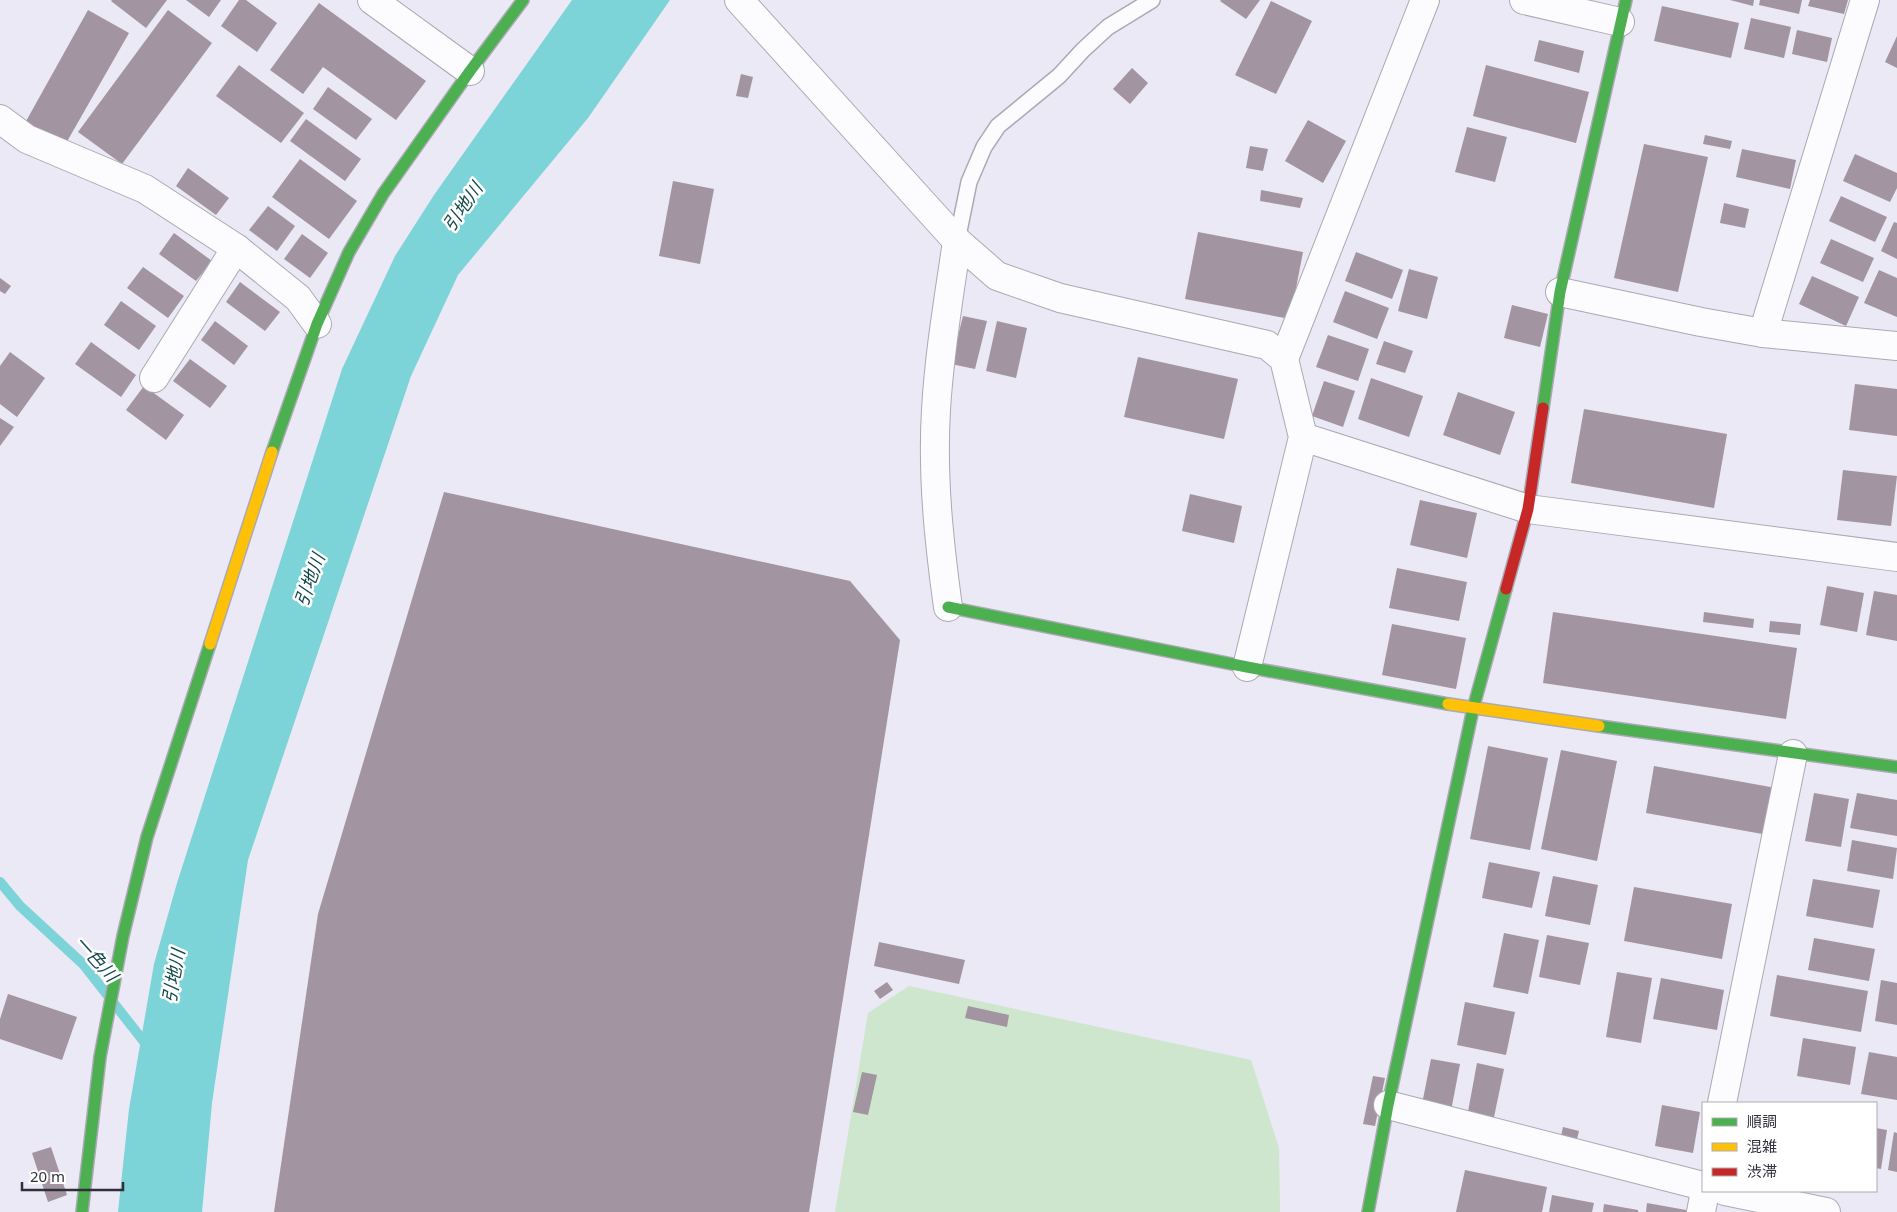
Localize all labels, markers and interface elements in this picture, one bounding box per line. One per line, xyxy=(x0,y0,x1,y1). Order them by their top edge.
water label: 引地川 xyxy=(437,176,489,235)
water label: 引地川 xyxy=(289,548,330,609)
water label: 一色川 xyxy=(70,930,125,988)
water label: 引地川 xyxy=(157,945,190,1004)
legend xyxy=(1702,1102,1877,1192)
text: 順調 xyxy=(1747,1111,1777,1131)
text: 混雑 xyxy=(1747,1136,1777,1156)
scale bar xyxy=(22,1160,124,1192)
text: 渋滞 xyxy=(1747,1161,1777,1181)
text: 20 m xyxy=(30,1166,65,1186)

